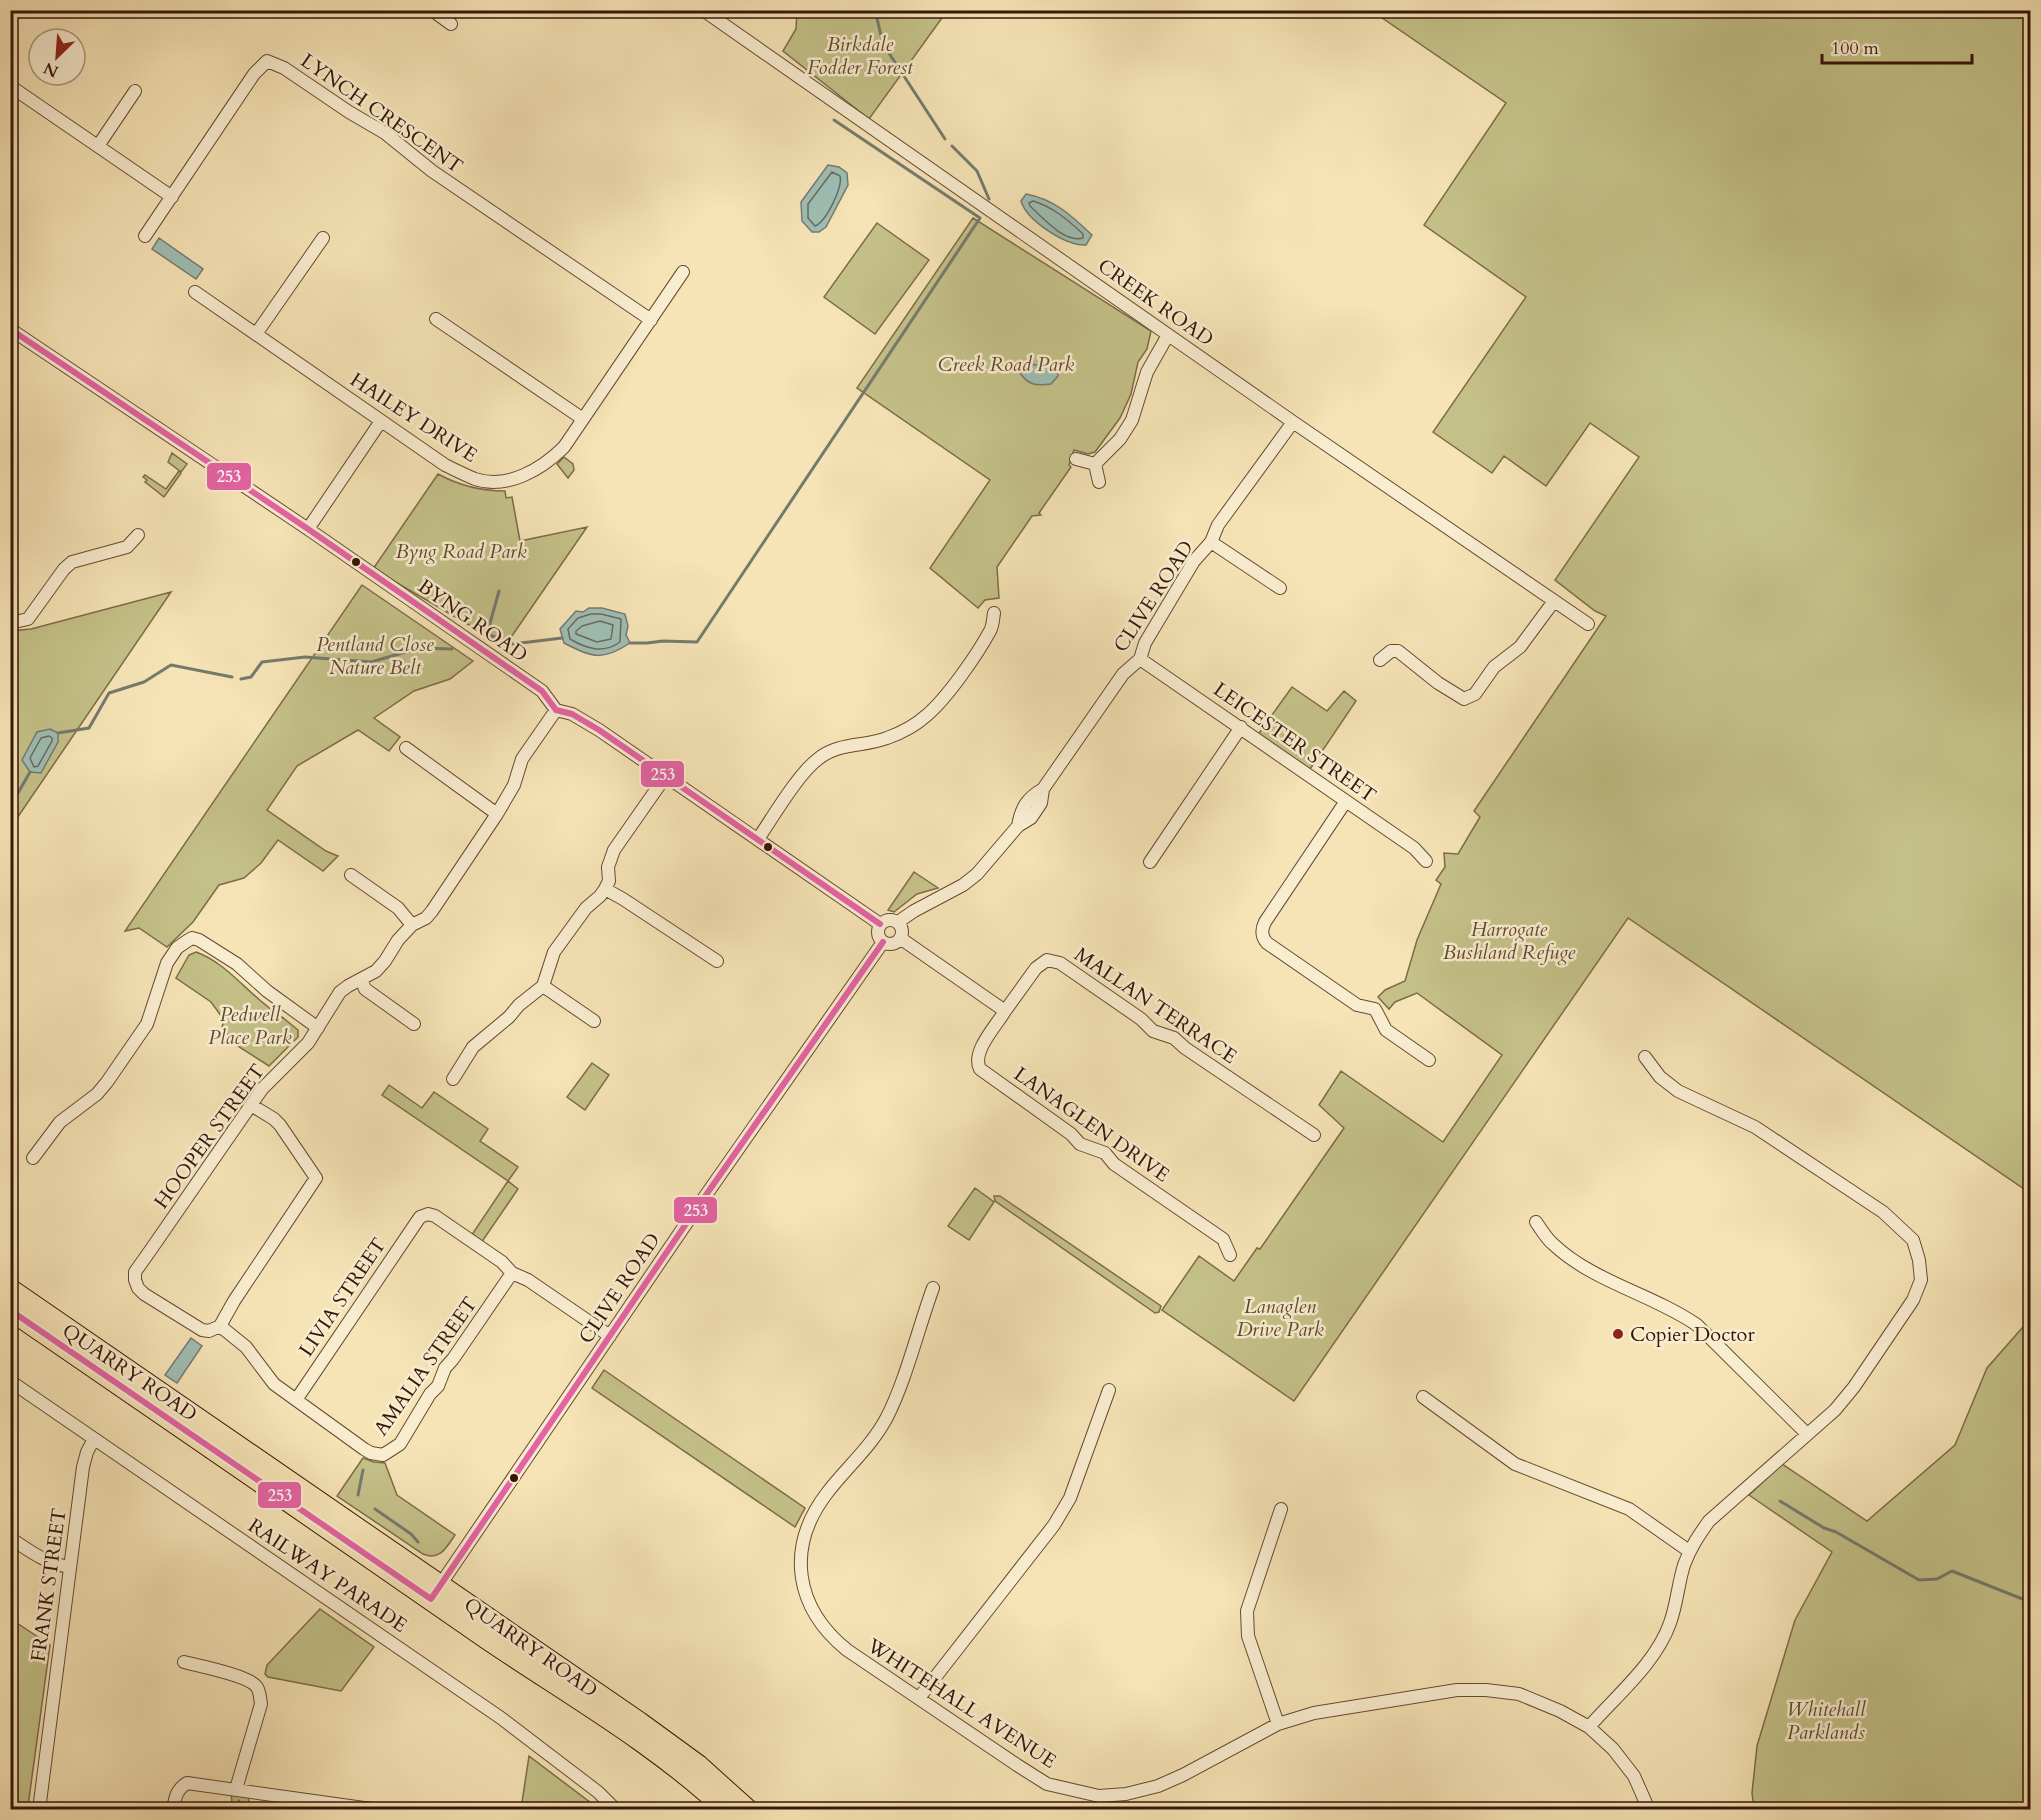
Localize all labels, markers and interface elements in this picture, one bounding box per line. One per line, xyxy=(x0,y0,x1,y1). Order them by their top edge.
north arrow xyxy=(27,27,87,87)
scale bar xyxy=(1822,27,1972,65)
park label: Birkdale Fodder Forest xyxy=(807,31,914,81)
text: 100 m xyxy=(1831,36,1879,61)
street label: LYNCH CRESCENT xyxy=(295,47,468,180)
text: N xyxy=(40,57,62,83)
street label: CREEK ROAD xyxy=(1092,252,1219,352)
park label: Creek Road Park xyxy=(938,351,1074,378)
street label: HAILEY DRIVE xyxy=(345,366,483,469)
line badge: 253 xyxy=(206,462,252,491)
text: 253 xyxy=(217,466,241,488)
street label: CLIVE ROAD xyxy=(1107,535,1200,657)
park label: Byng Road Park xyxy=(395,538,527,565)
unlabelled marker xyxy=(350,556,362,568)
street label: BYNG ROAD xyxy=(412,573,533,668)
park label: Pentland Close Nature Belt xyxy=(316,631,434,681)
street label: LEICESTER STREET xyxy=(1208,676,1382,809)
line badge: 253 xyxy=(640,760,685,788)
text: 253 xyxy=(651,764,675,786)
unlabelled marker xyxy=(762,841,774,853)
park label: Harrogate Bushland Refuge xyxy=(1443,916,1575,966)
street label: MALLAN TERRACE xyxy=(1069,941,1242,1070)
park label: Pedwell Place Park xyxy=(208,1001,292,1051)
street label: HOOPER STREET xyxy=(148,1058,271,1214)
street label: LANAGLEN DRIVE xyxy=(1008,1060,1175,1188)
line badge: 253 xyxy=(673,1196,718,1224)
text: 253 xyxy=(684,1200,708,1222)
street label: CLIVE ROAD xyxy=(572,1228,666,1349)
street label: LIVIA STREET xyxy=(293,1232,392,1362)
street label: AMALIA STREET xyxy=(367,1291,484,1441)
park label: Lanaglen Drive Park xyxy=(1236,1293,1324,1343)
street label: QUARRY ROAD xyxy=(57,1317,203,1428)
place label: Copier Doctor xyxy=(1630,1321,1755,1348)
marker: Copier Doctor xyxy=(1611,1327,1625,1341)
unlabelled marker xyxy=(508,1472,520,1484)
line badge: 253 xyxy=(257,1481,302,1509)
text: 253 xyxy=(268,1485,292,1507)
street label: FRANK STREET xyxy=(24,1506,73,1664)
street label: RAILWAY PARADE xyxy=(243,1512,413,1639)
street label: QUARRY ROAD xyxy=(458,1591,603,1704)
street label: WHITEHALL AVENUE xyxy=(861,1632,1061,1775)
park label: Whitehall Parklands xyxy=(1787,1696,1866,1746)

